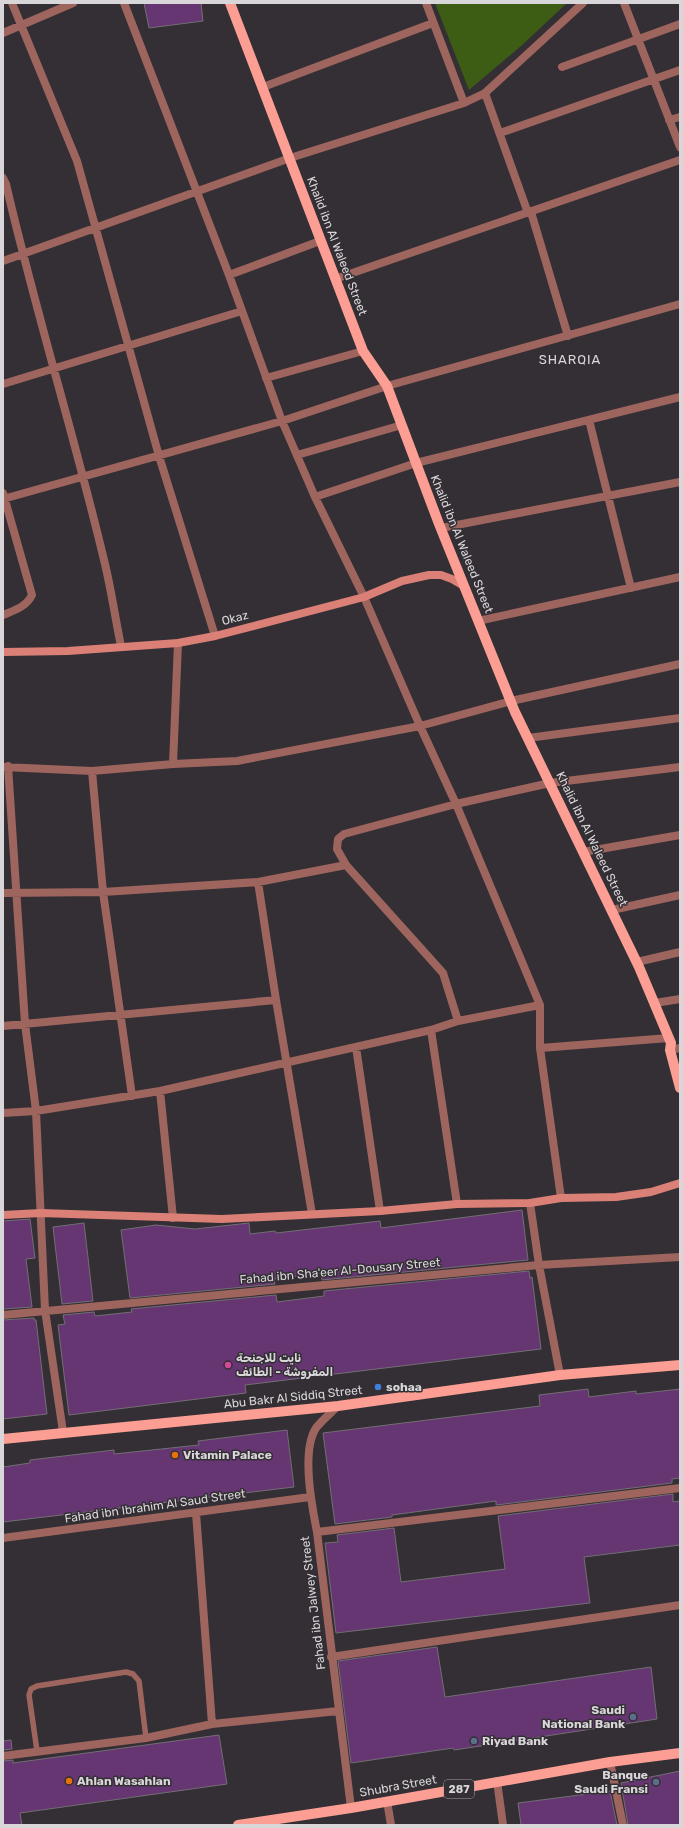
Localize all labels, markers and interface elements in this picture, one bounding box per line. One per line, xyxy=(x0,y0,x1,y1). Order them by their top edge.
street label: Khalid ibn Al Waleed Street xyxy=(304,175,370,318)
district label: SHARQIA xyxy=(539,352,601,367)
street label: Khalid ibn Al Waleed Street xyxy=(428,473,496,615)
street label: Okaz xyxy=(220,608,250,628)
street label: Khalid ibn Al Waleed Street xyxy=(553,770,631,909)
street label: Fahad ibn Sha'eer Al-Dousary Street xyxy=(239,1255,441,1287)
place label: نايت للاجنحة المفروشة - الطائف xyxy=(236,1351,333,1379)
marker: نايت للاجنحة المفروشة - الطائف xyxy=(223,1360,233,1370)
place label: sohaa xyxy=(386,1380,422,1394)
marker: sohaa xyxy=(373,1382,383,1392)
street label: Abu Bakr Al Siddiq Street xyxy=(223,1383,363,1411)
place label: Vitamin Palace xyxy=(183,1448,272,1462)
marker: Vitamin Palace xyxy=(170,1450,180,1460)
street label: Fahad ibn Ibrahim Al Saud Street xyxy=(64,1486,247,1526)
street label: Fahad ibn Jalwey Street xyxy=(298,1535,328,1671)
place label: Saudi National Bank xyxy=(542,1703,625,1731)
marker: Saudi National Bank xyxy=(628,1712,638,1722)
place label: Riyad Bank xyxy=(482,1734,548,1748)
marker: Riyad Bank xyxy=(469,1736,479,1746)
place label: Banque Saudi Fransi xyxy=(574,1768,648,1796)
street label: Shubra Street xyxy=(358,1772,438,1800)
place label: Ahlan Wasahlan xyxy=(77,1774,171,1788)
marker: Ahlan Wasahlan xyxy=(64,1776,74,1786)
marker: Banque Saudi Fransi xyxy=(651,1777,661,1787)
road number: 287 xyxy=(444,1780,474,1798)

